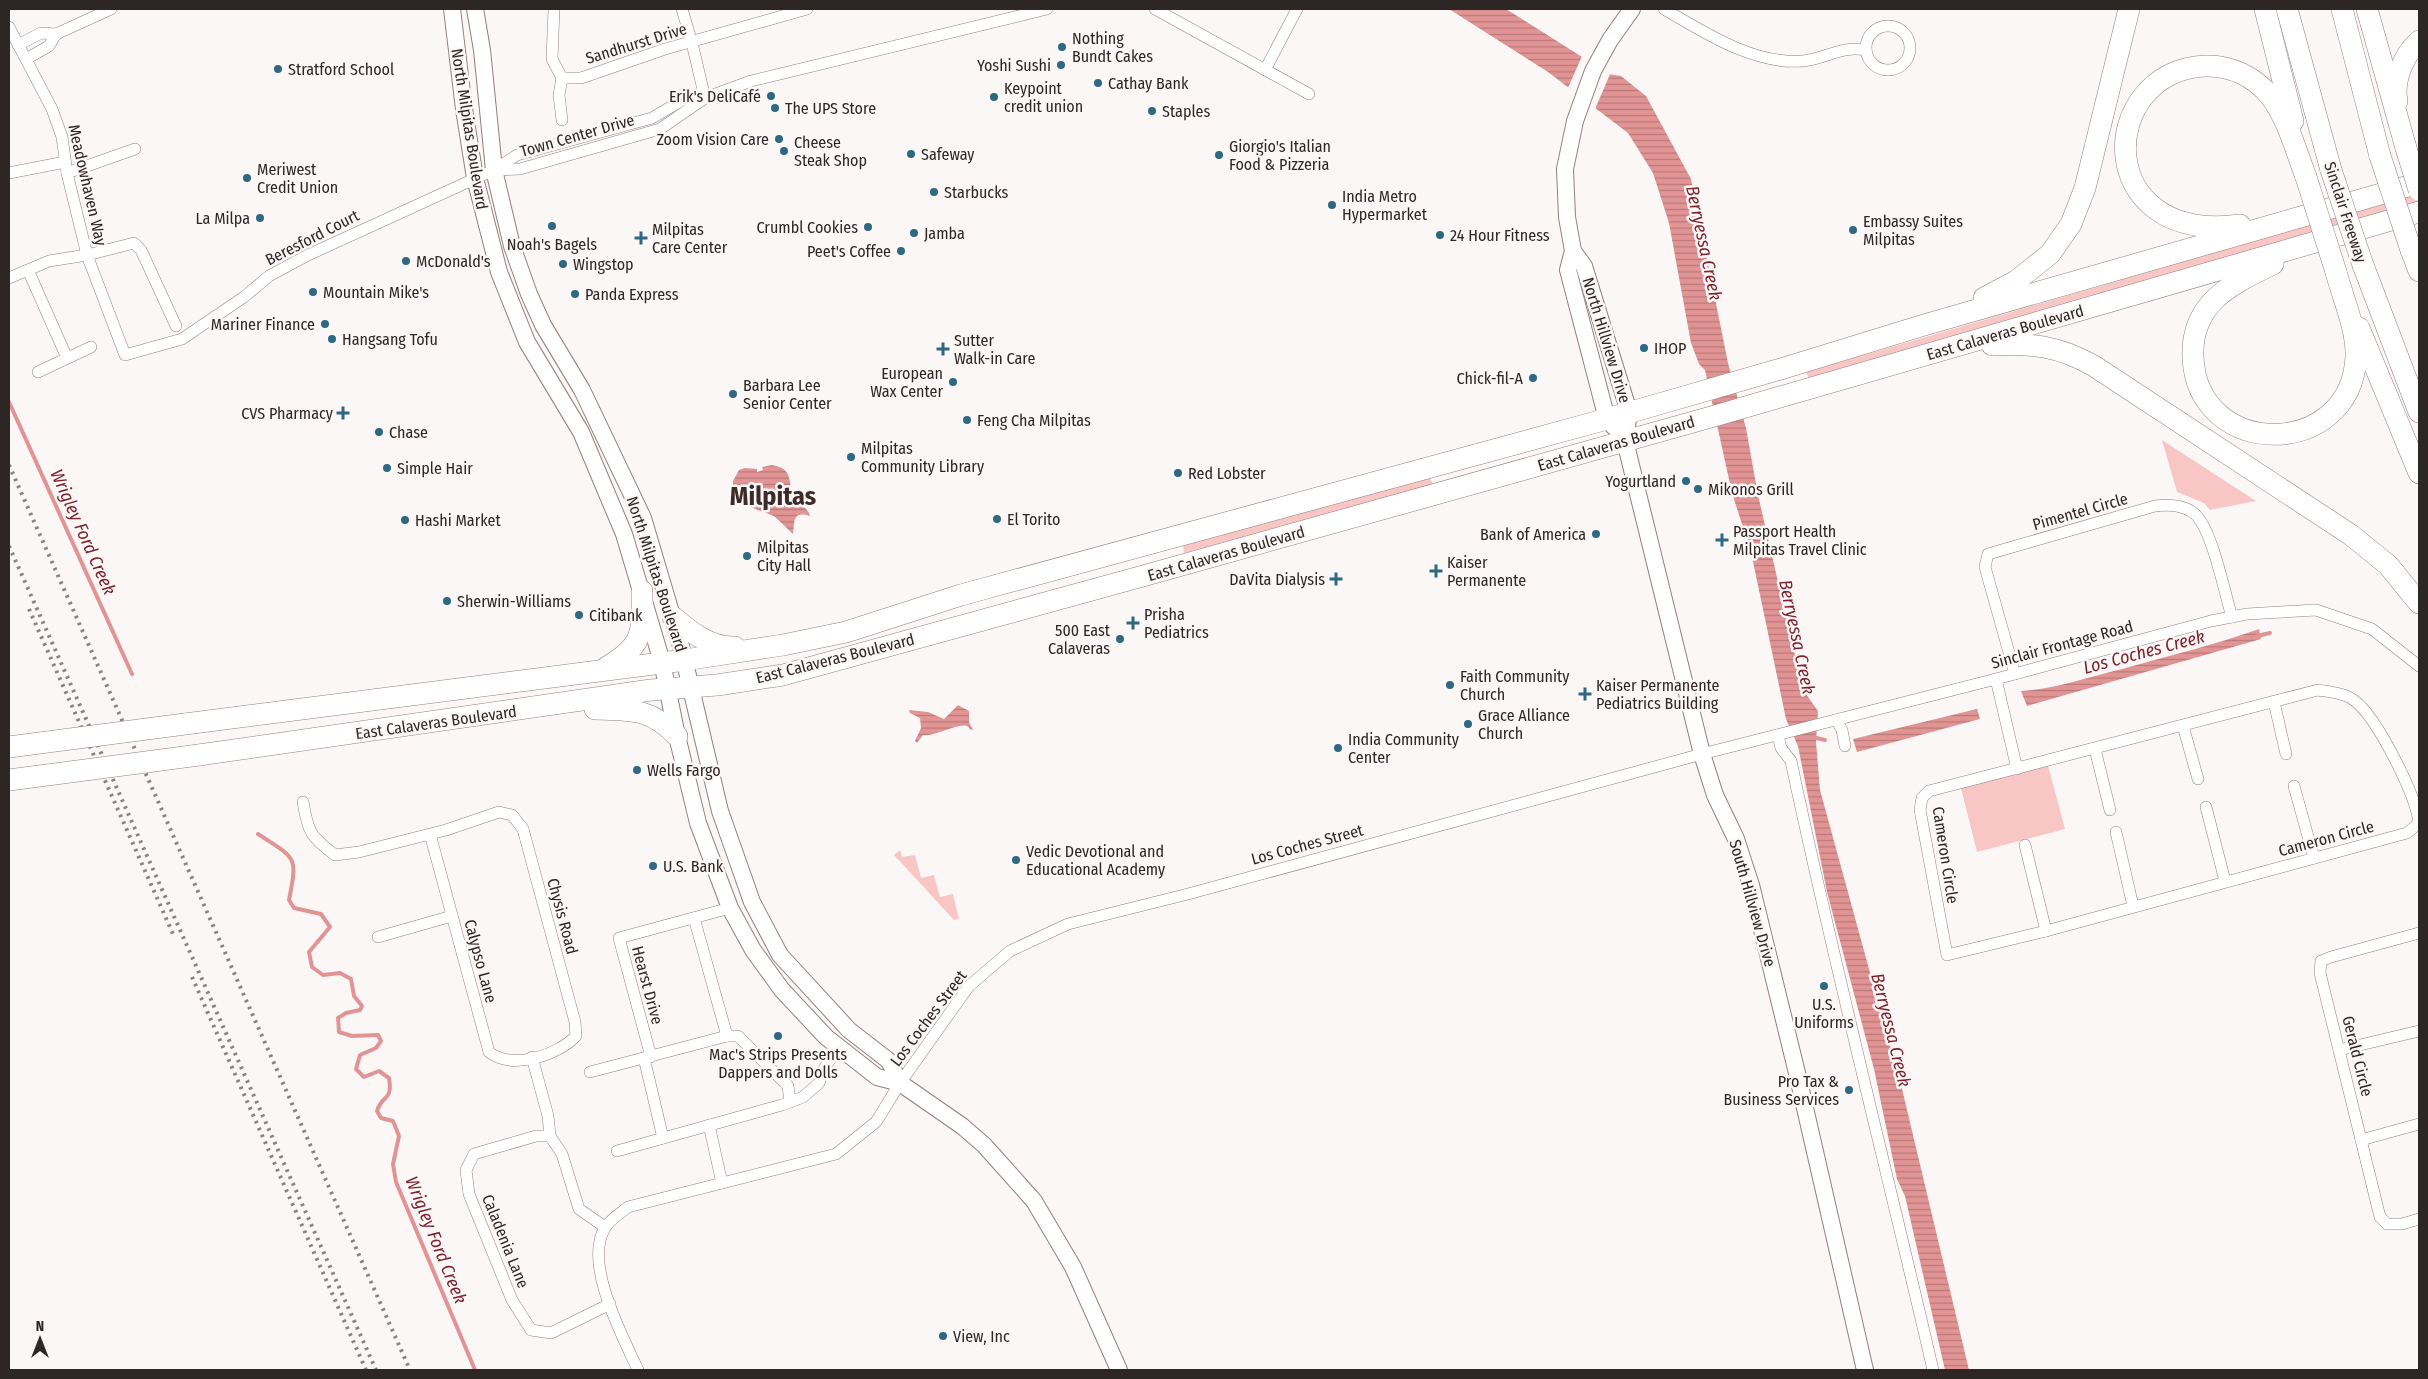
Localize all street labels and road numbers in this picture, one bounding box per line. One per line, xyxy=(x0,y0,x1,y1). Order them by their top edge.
street label: Sandhurst Drive xyxy=(583,19,689,68)
street label: North Milpitas Boulevard xyxy=(447,47,492,211)
street label: Town Center Drive xyxy=(518,110,637,161)
street label: Meadowhaven Way xyxy=(64,123,111,248)
street label: Sinclair Freeway xyxy=(2320,159,2371,266)
street label: Beresford Court xyxy=(262,205,363,269)
street label: North Hillview Drive xyxy=(1578,275,1635,405)
street label: East Calaveras Boulevard xyxy=(1924,301,2086,364)
street label: East Calaveras Boulevard xyxy=(1535,412,1697,475)
street label: Pimentel Circle xyxy=(2030,489,2130,534)
street label: North Milpitas Boulevard xyxy=(622,494,691,654)
street label: East Calaveras Boulevard xyxy=(1145,522,1307,585)
street label: Sinclair Frontage Road xyxy=(1989,616,2135,673)
street label: East Calaveras Boulevard xyxy=(754,630,916,687)
street label: East Calaveras Boulevard xyxy=(354,702,518,743)
street label: Cameron Circle xyxy=(1928,805,1963,905)
street label: Cameron Circle xyxy=(2276,817,2376,860)
street label: Los Coches Street xyxy=(1249,820,1366,869)
street label: South Hillview Drive xyxy=(1725,837,1780,969)
street label: Chysis Road xyxy=(543,876,582,956)
street label: Calypso Lane xyxy=(460,917,501,1005)
street label: Hearst Drive xyxy=(628,944,667,1026)
street label: Los Coches Street xyxy=(886,966,971,1070)
street label: Gerald Circle xyxy=(2338,1014,2377,1099)
street label: Caladenia Lane xyxy=(478,1192,533,1291)

